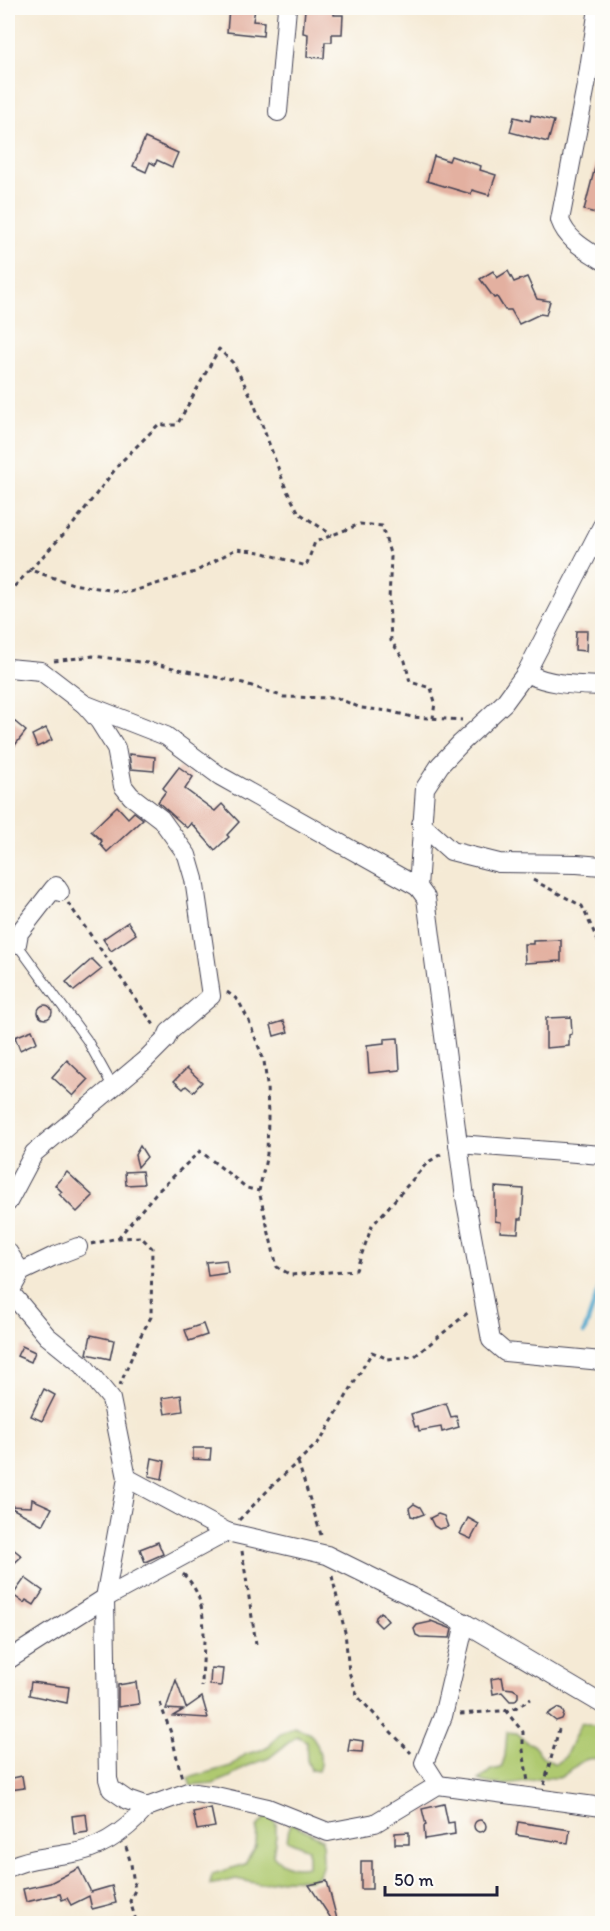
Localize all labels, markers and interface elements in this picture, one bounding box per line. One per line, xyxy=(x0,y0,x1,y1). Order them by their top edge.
scale bar xyxy=(385,1859,498,1897)
text: 50 m xyxy=(394,1869,434,1891)

